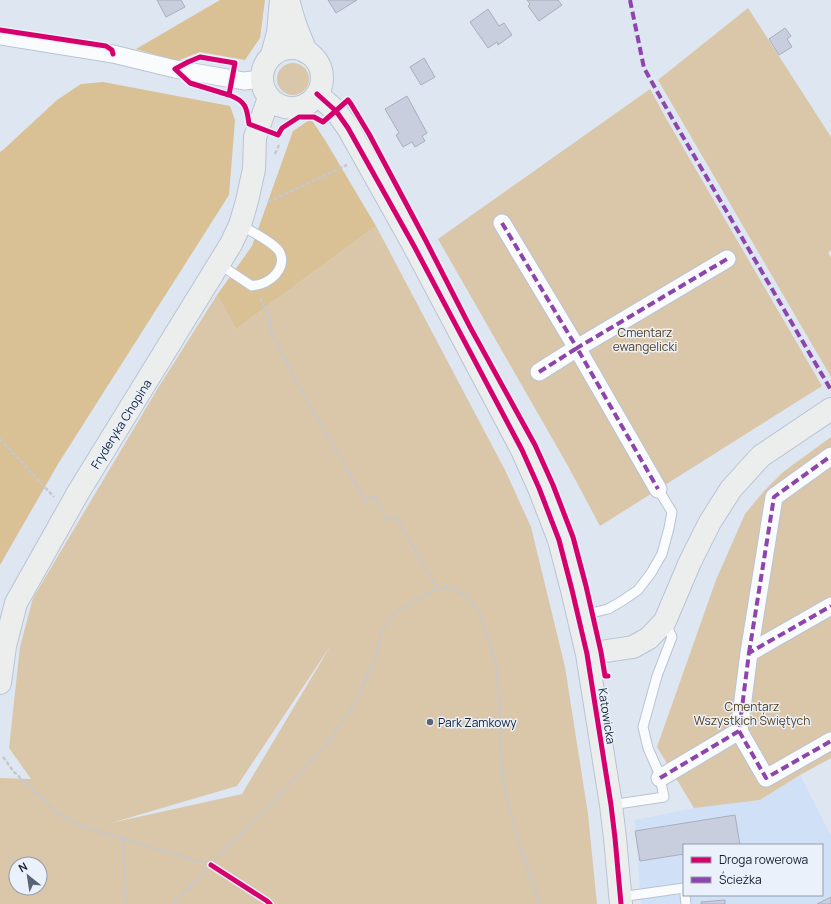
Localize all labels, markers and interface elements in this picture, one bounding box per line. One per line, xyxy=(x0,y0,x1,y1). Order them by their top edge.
park label: Cmentarz ewangelicki xyxy=(613,324,677,355)
street label: Fryderyka Chopina xyxy=(87,376,155,472)
street label: Katowicka xyxy=(594,687,620,745)
park label: Cmentarz Wszystkich Świętych xyxy=(694,698,810,729)
place label: Park Zamkowy xyxy=(438,714,517,731)
marker: Park Zamkowy xyxy=(425,717,435,727)
legend xyxy=(683,844,823,896)
text: Droga rowerowa xyxy=(719,851,808,868)
north arrow xyxy=(8,856,48,896)
text: N xyxy=(16,858,30,875)
text: Ścieżka xyxy=(719,871,762,888)

